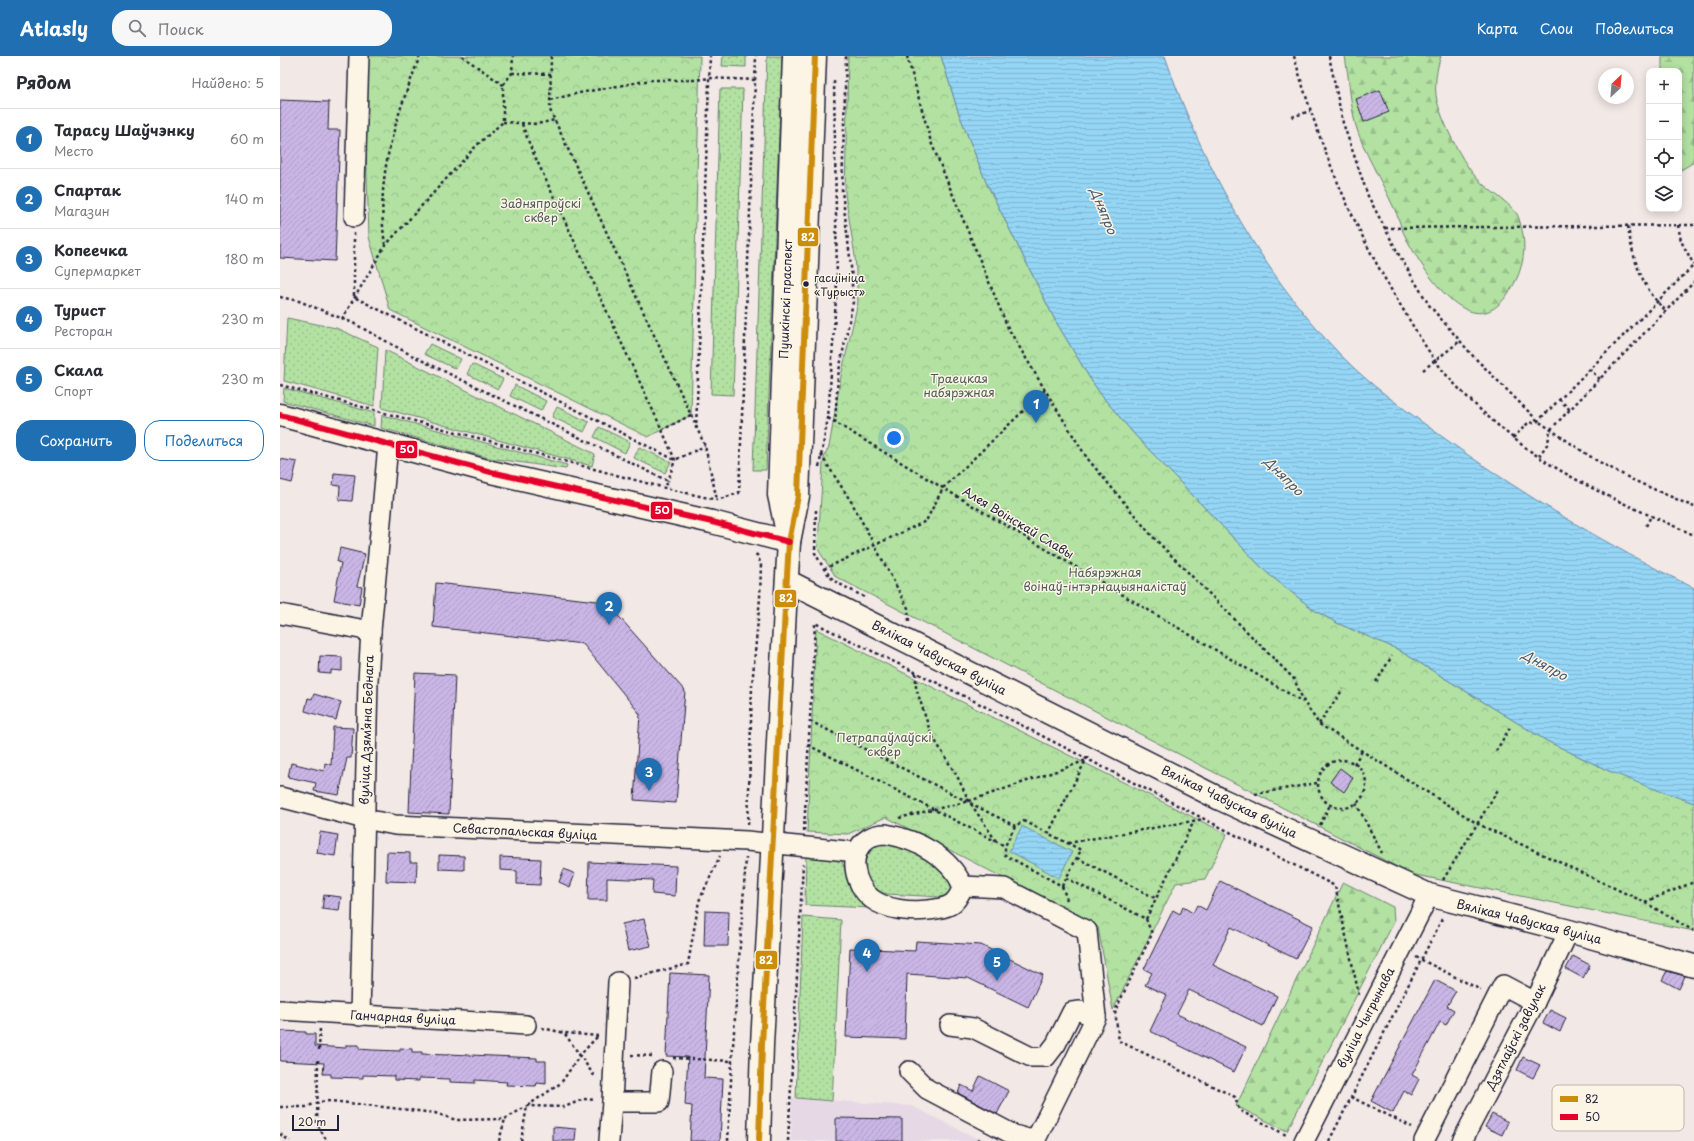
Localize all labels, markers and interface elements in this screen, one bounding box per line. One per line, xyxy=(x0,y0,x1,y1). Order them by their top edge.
search box xyxy=(112,10,392,46)
text: Atlasly xyxy=(20,14,88,42)
icon: search xyxy=(126,17,148,39)
text: Поиск xyxy=(158,17,204,40)
text: Карта xyxy=(1477,18,1518,39)
text: Слои xyxy=(1540,18,1573,39)
text: Поделиться xyxy=(1595,18,1674,39)
north arrow xyxy=(1598,68,1634,104)
map controls xyxy=(1646,68,1682,212)
button: + xyxy=(1646,68,1682,104)
text: Рядом xyxy=(16,69,71,95)
text: Найдено: 5 xyxy=(192,73,264,92)
button: − xyxy=(1646,104,1682,140)
text: Тарасу Шаўчэнку xyxy=(54,118,195,141)
text: 1 xyxy=(26,129,32,148)
text: 60 m xyxy=(230,129,264,148)
button: locate xyxy=(1646,140,1682,176)
text: Место xyxy=(54,141,94,160)
button: layers xyxy=(1646,176,1682,212)
text: Спартак xyxy=(54,178,121,201)
water label: Дняпро xyxy=(1086,184,1123,237)
text: 2 xyxy=(24,189,34,208)
text: 140 m xyxy=(225,189,264,208)
park label: Задняпроўскі сквер xyxy=(501,194,581,226)
text: Магазин xyxy=(54,201,110,220)
line badge: 82 xyxy=(797,227,819,247)
text: 82 xyxy=(801,228,815,245)
text: Копеечка xyxy=(54,238,128,261)
street label: Пушкінскі праспект xyxy=(774,239,796,359)
text: 3 xyxy=(25,249,33,268)
text: 180 m xyxy=(225,249,264,268)
text: Супермаркет xyxy=(54,261,141,280)
place label: гасцініца «Турыст» xyxy=(814,269,865,300)
marker: гасцініца «Турыст» xyxy=(801,279,811,289)
text: Турист xyxy=(54,298,105,321)
text: 4 xyxy=(25,309,33,328)
text: 230 m xyxy=(222,309,264,328)
text: Ресторан xyxy=(54,321,113,340)
text: Скала xyxy=(54,358,103,381)
text: 5 xyxy=(25,369,33,388)
text: 230 m xyxy=(222,369,264,388)
park label: Траецкая набярэжная xyxy=(923,369,995,401)
text: Спорт xyxy=(54,381,93,400)
pin: 1 xyxy=(1023,390,1049,423)
button: Сохранить xyxy=(16,420,136,461)
button: Поделиться xyxy=(144,420,264,461)
your location xyxy=(884,428,904,448)
line badge: 50 xyxy=(395,440,418,459)
text: 50 xyxy=(399,440,415,457)
water label: Дняпро xyxy=(1260,451,1309,500)
street label: Алея Воінскай Славы xyxy=(959,482,1078,563)
line badge: 50 xyxy=(650,501,673,520)
text: 50 xyxy=(654,501,670,518)
park label: Набярэжная воінаў-інтэрнацыяналістаў xyxy=(1023,563,1187,595)
line badge: 82 xyxy=(774,589,797,608)
text: 82 xyxy=(779,589,793,606)
pin: 2 xyxy=(596,592,622,625)
street label: Вялікая Чавуская вуліца xyxy=(869,615,1011,699)
water label: Дняпро xyxy=(1519,644,1572,685)
street label: вуліца Дзямʼяна Беднага xyxy=(354,654,378,805)
park label: Петрапаўлаўскі сквер xyxy=(836,728,932,760)
pin: 3 xyxy=(636,758,662,791)
street label: Вялікая Чавуская вуліца xyxy=(1158,760,1301,842)
street label: Севастопальская вуліца xyxy=(452,818,598,844)
street label: Вялікая Чавуская вуліца xyxy=(1455,894,1604,948)
pin: 4 xyxy=(854,939,880,972)
pin: 5 xyxy=(984,948,1010,981)
line badge: 82 xyxy=(755,950,778,970)
text: 82 xyxy=(759,951,773,968)
street label: вуліца Чыгрынава xyxy=(1332,964,1399,1071)
street label: Дзятлаўскі завулак xyxy=(1480,980,1550,1094)
street label: Ганчарная вуліца xyxy=(350,1005,457,1029)
legend xyxy=(1552,1085,1684,1131)
text: 82 xyxy=(1585,1090,1599,1107)
text: 50 xyxy=(1585,1108,1600,1125)
scale bar xyxy=(292,1113,339,1132)
text: 20 m xyxy=(298,1113,326,1130)

